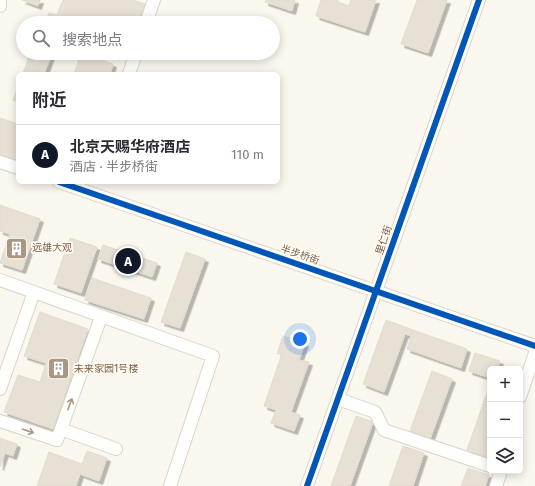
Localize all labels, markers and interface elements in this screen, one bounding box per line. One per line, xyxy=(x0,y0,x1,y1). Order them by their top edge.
search box xyxy=(16,16,280,60)
icon: search xyxy=(30,27,52,49)
text: 搜索地点 xyxy=(62,31,122,49)
text: 附近 xyxy=(32,90,66,111)
text: 北京天赐华府酒店 xyxy=(70,138,190,156)
text: A xyxy=(41,147,49,162)
text: 110 m xyxy=(231,147,264,162)
text: 酒店 · 半步桥街 xyxy=(70,159,158,174)
street label: 里仁街 xyxy=(373,224,395,256)
building icon: 远雄大观 xyxy=(4,235,30,261)
place label: 远雄大观 xyxy=(32,242,72,254)
street label: 半步桥街 xyxy=(279,243,321,267)
pin: A xyxy=(115,246,141,276)
your location xyxy=(290,329,310,349)
building icon: 未来家园1号楼 xyxy=(46,356,72,382)
place label: 未来家园1号楼 xyxy=(74,363,138,375)
map controls xyxy=(487,366,523,474)
button: + xyxy=(487,366,523,402)
one-way arrow xyxy=(67,397,74,410)
button: − xyxy=(487,402,523,438)
one-way arrow xyxy=(22,427,34,435)
button: layers xyxy=(487,438,523,474)

